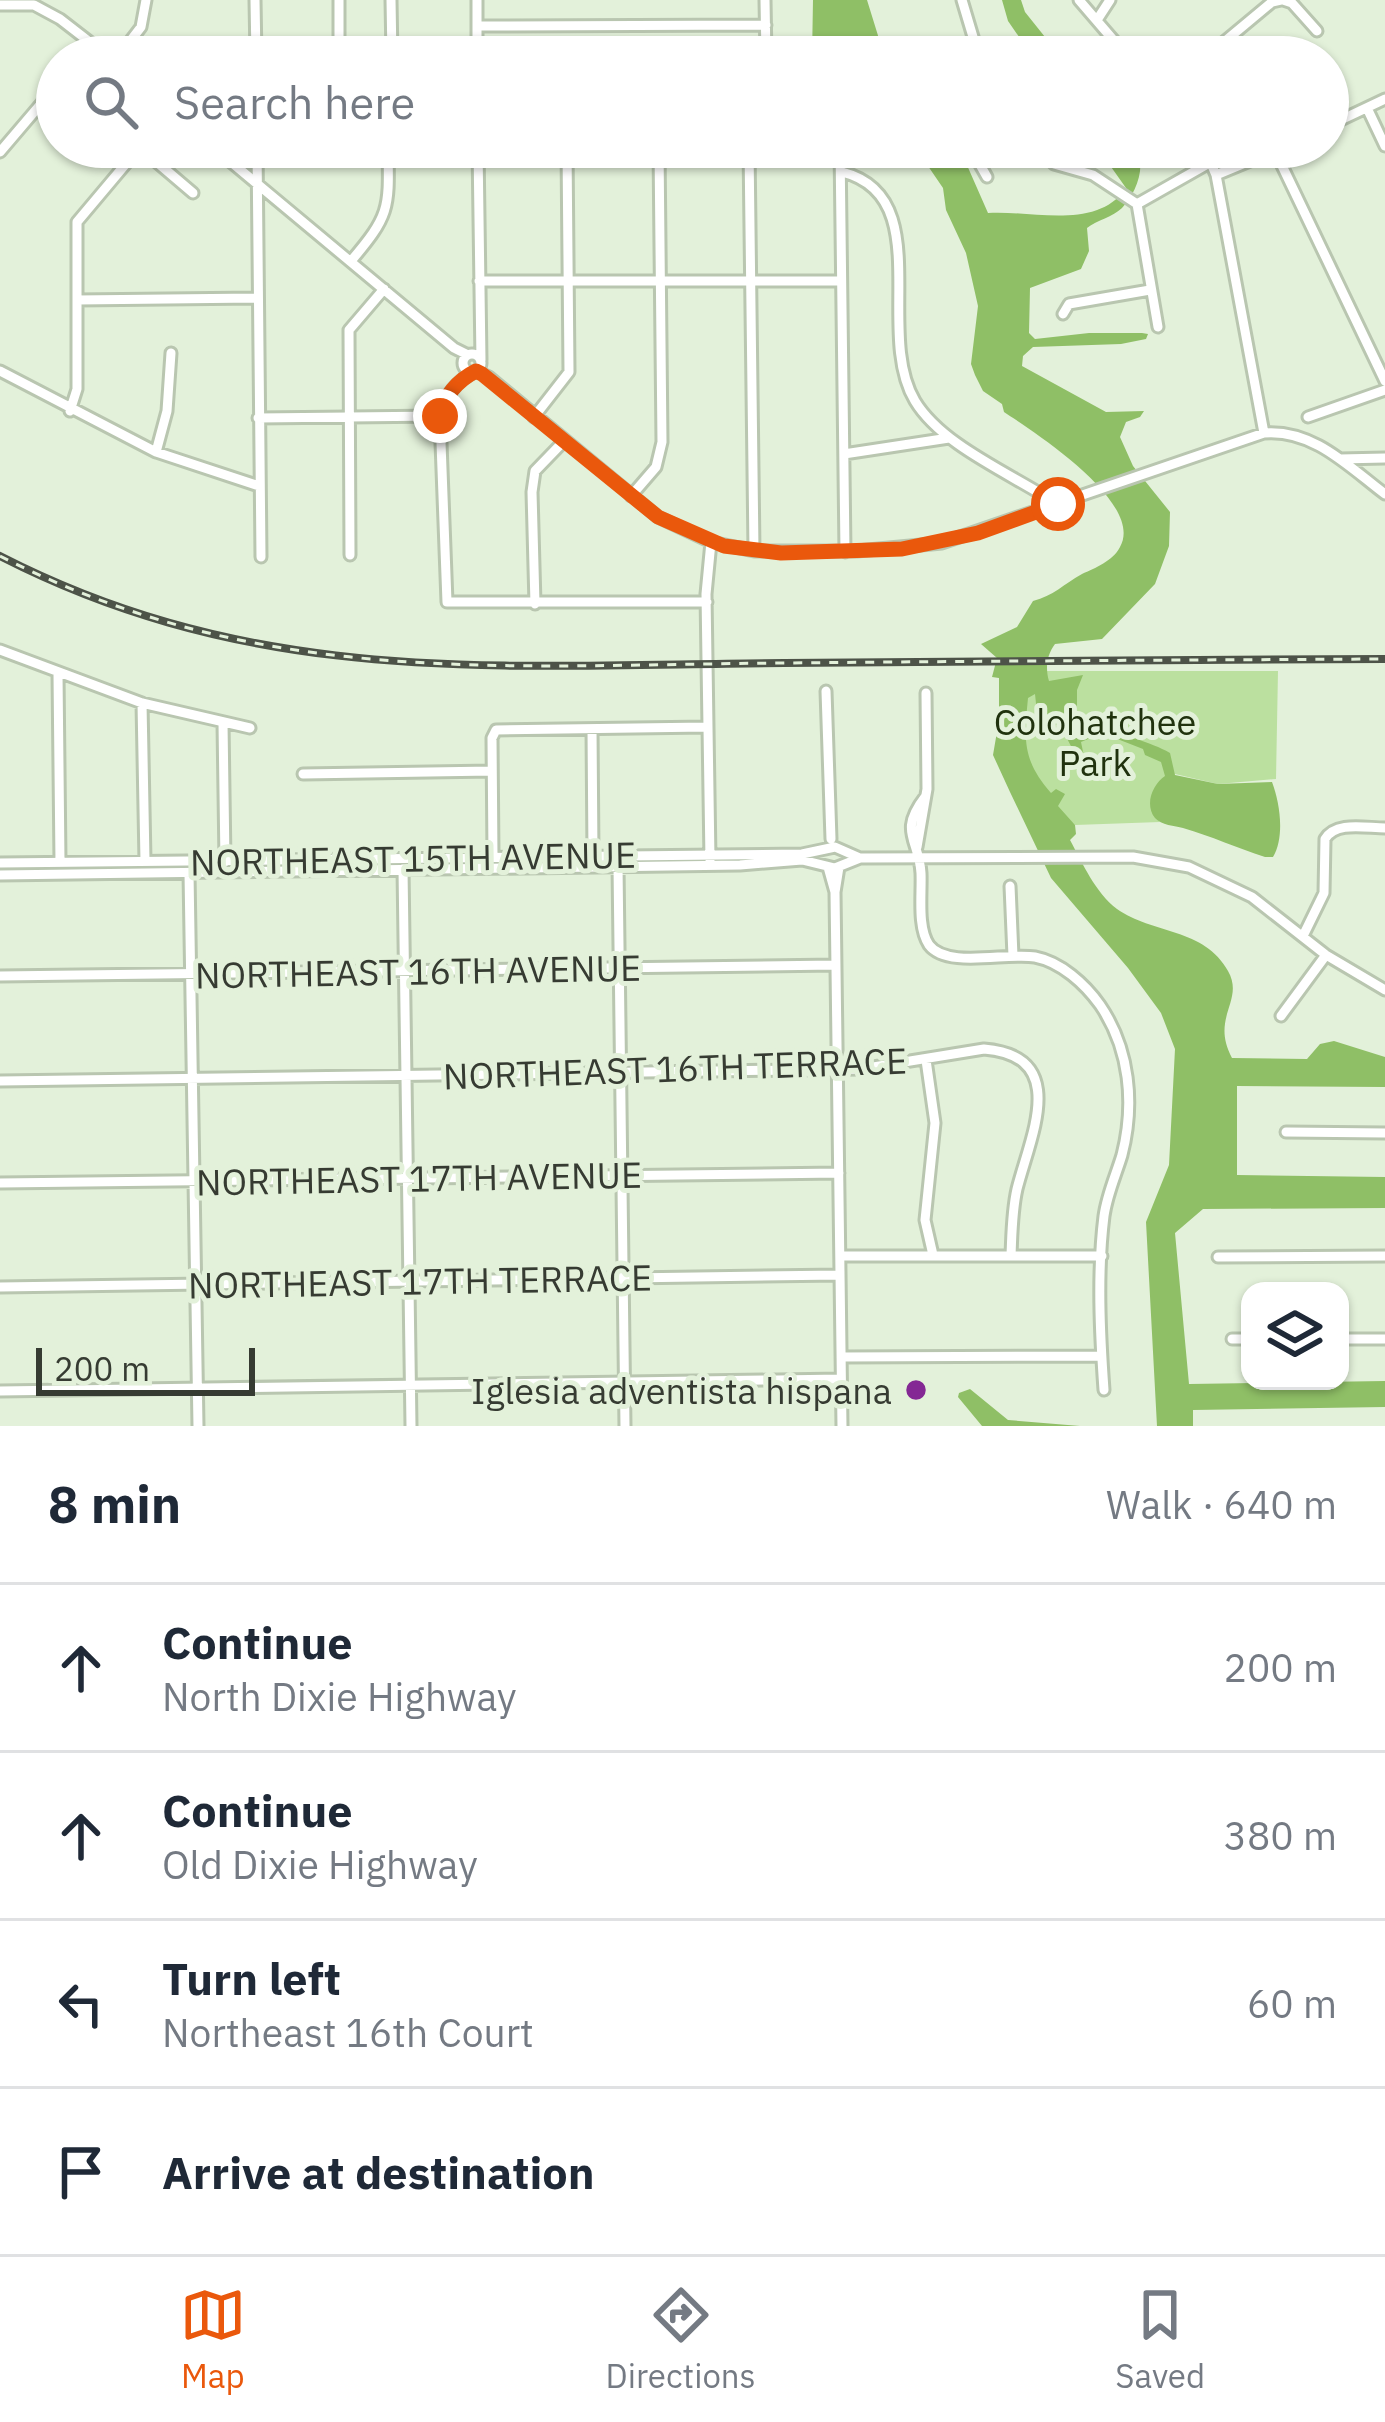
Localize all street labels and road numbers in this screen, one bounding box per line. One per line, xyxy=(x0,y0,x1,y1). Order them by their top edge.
street label: NORTHEAST 15TH AVENUE xyxy=(190,831,636,885)
street label: NORTHEAST 16TH AVENUE xyxy=(195,944,641,998)
street label: NORTHEAST 16TH TERRACE xyxy=(442,1036,908,1100)
street label: NORTHEAST 17TH AVENUE xyxy=(196,1151,642,1205)
street label: NORTHEAST 17TH TERRACE xyxy=(188,1253,652,1309)

